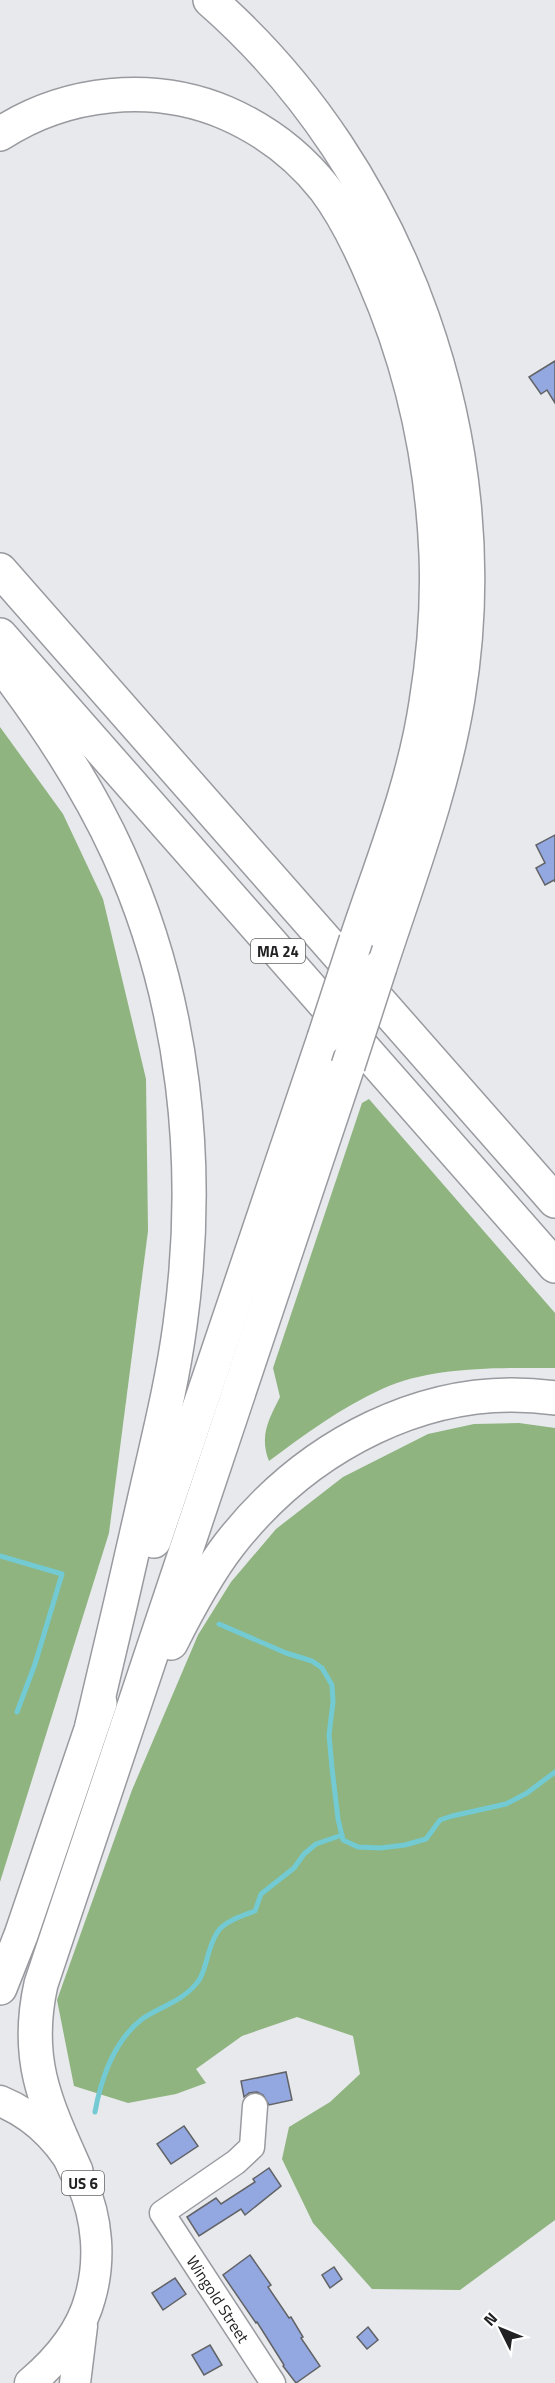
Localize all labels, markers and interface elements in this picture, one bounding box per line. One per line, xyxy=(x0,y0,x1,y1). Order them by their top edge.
road number: MA 24 xyxy=(251,939,305,963)
road number: US 6 xyxy=(62,2171,104,2195)
street label: Wingold Street xyxy=(181,2251,255,2348)
north arrow xyxy=(471,2299,531,2359)
text: N xyxy=(477,2307,503,2331)

